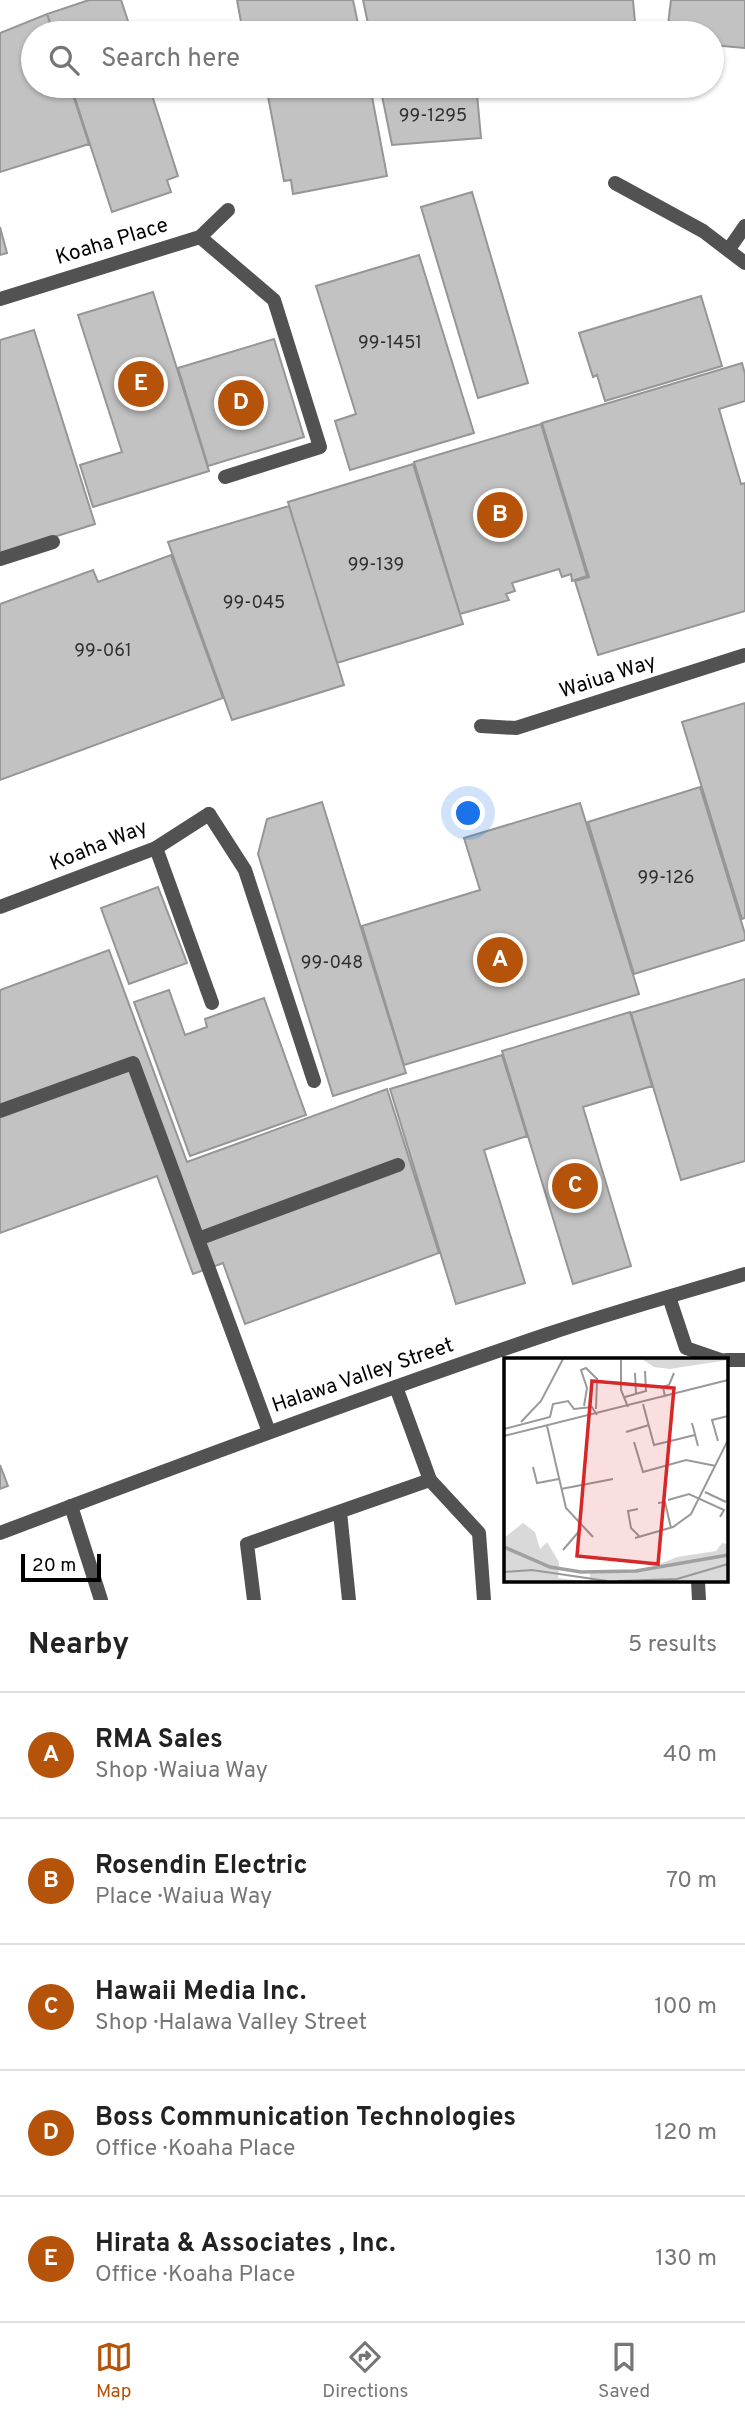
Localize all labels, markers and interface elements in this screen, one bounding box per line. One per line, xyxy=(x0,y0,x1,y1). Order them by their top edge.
search box xyxy=(21,21,724,98)
icon: search xyxy=(45,41,83,79)
text: Search here xyxy=(101,43,240,76)
house number: 99-1295 xyxy=(399,105,467,128)
street label: Koaha Place xyxy=(52,212,172,272)
house number: 99-1451 xyxy=(358,332,422,355)
pin: E xyxy=(118,358,164,410)
pin: D xyxy=(218,377,264,429)
pin: B xyxy=(477,489,523,541)
house number: 99-139 xyxy=(348,554,404,577)
house number: 99-045 xyxy=(223,592,285,615)
house number: 99-061 xyxy=(74,640,132,663)
street label: Waiua Way xyxy=(556,649,660,705)
your location xyxy=(451,796,485,830)
street label: Koaha Way xyxy=(46,814,152,878)
house number: 99-126 xyxy=(637,867,695,890)
pin: A xyxy=(477,934,523,986)
house number: 99-048 xyxy=(301,952,363,975)
pin: C xyxy=(552,1160,598,1212)
street label: Halawa Valley Street xyxy=(269,1332,457,1420)
inset map xyxy=(504,1358,728,1582)
scale bar xyxy=(21,1551,102,1583)
text: 20 m xyxy=(32,1554,76,1578)
text: Nearby xyxy=(28,1627,129,1664)
text: 5 results xyxy=(628,1631,717,1660)
text: RMA Sales xyxy=(95,1724,223,1757)
text: A xyxy=(43,1741,59,1770)
text: 40 m xyxy=(663,1741,717,1770)
text: Shop · Waiua Way xyxy=(95,1757,268,1786)
text: Rosendin Electric xyxy=(95,1850,308,1883)
text: B xyxy=(43,1867,59,1896)
text: 70 m xyxy=(666,1867,717,1896)
text: Place · Waiua Way xyxy=(95,1883,272,1912)
text: Hawaii Media Inc. xyxy=(95,1976,306,2009)
text: C xyxy=(44,1993,58,2022)
text: 100 m xyxy=(654,1993,717,2022)
text: Shop · Halawa Valley Street xyxy=(95,2009,367,2038)
text: Boss Communication Technologies xyxy=(95,2102,516,2135)
text: D xyxy=(43,2119,59,2148)
text: 120 m xyxy=(655,2119,717,2148)
text: Office · Koaha Place xyxy=(95,2135,295,2164)
text: Hirata & Associates , Inc. xyxy=(95,2228,396,2261)
text: E xyxy=(44,2245,58,2274)
text: 130 m xyxy=(655,2245,717,2274)
text: Office · Koaha Place xyxy=(95,2261,295,2290)
tab: Map xyxy=(95,2338,133,2404)
tab: Directions xyxy=(322,2338,409,2404)
tab: Saved xyxy=(598,2338,650,2404)

